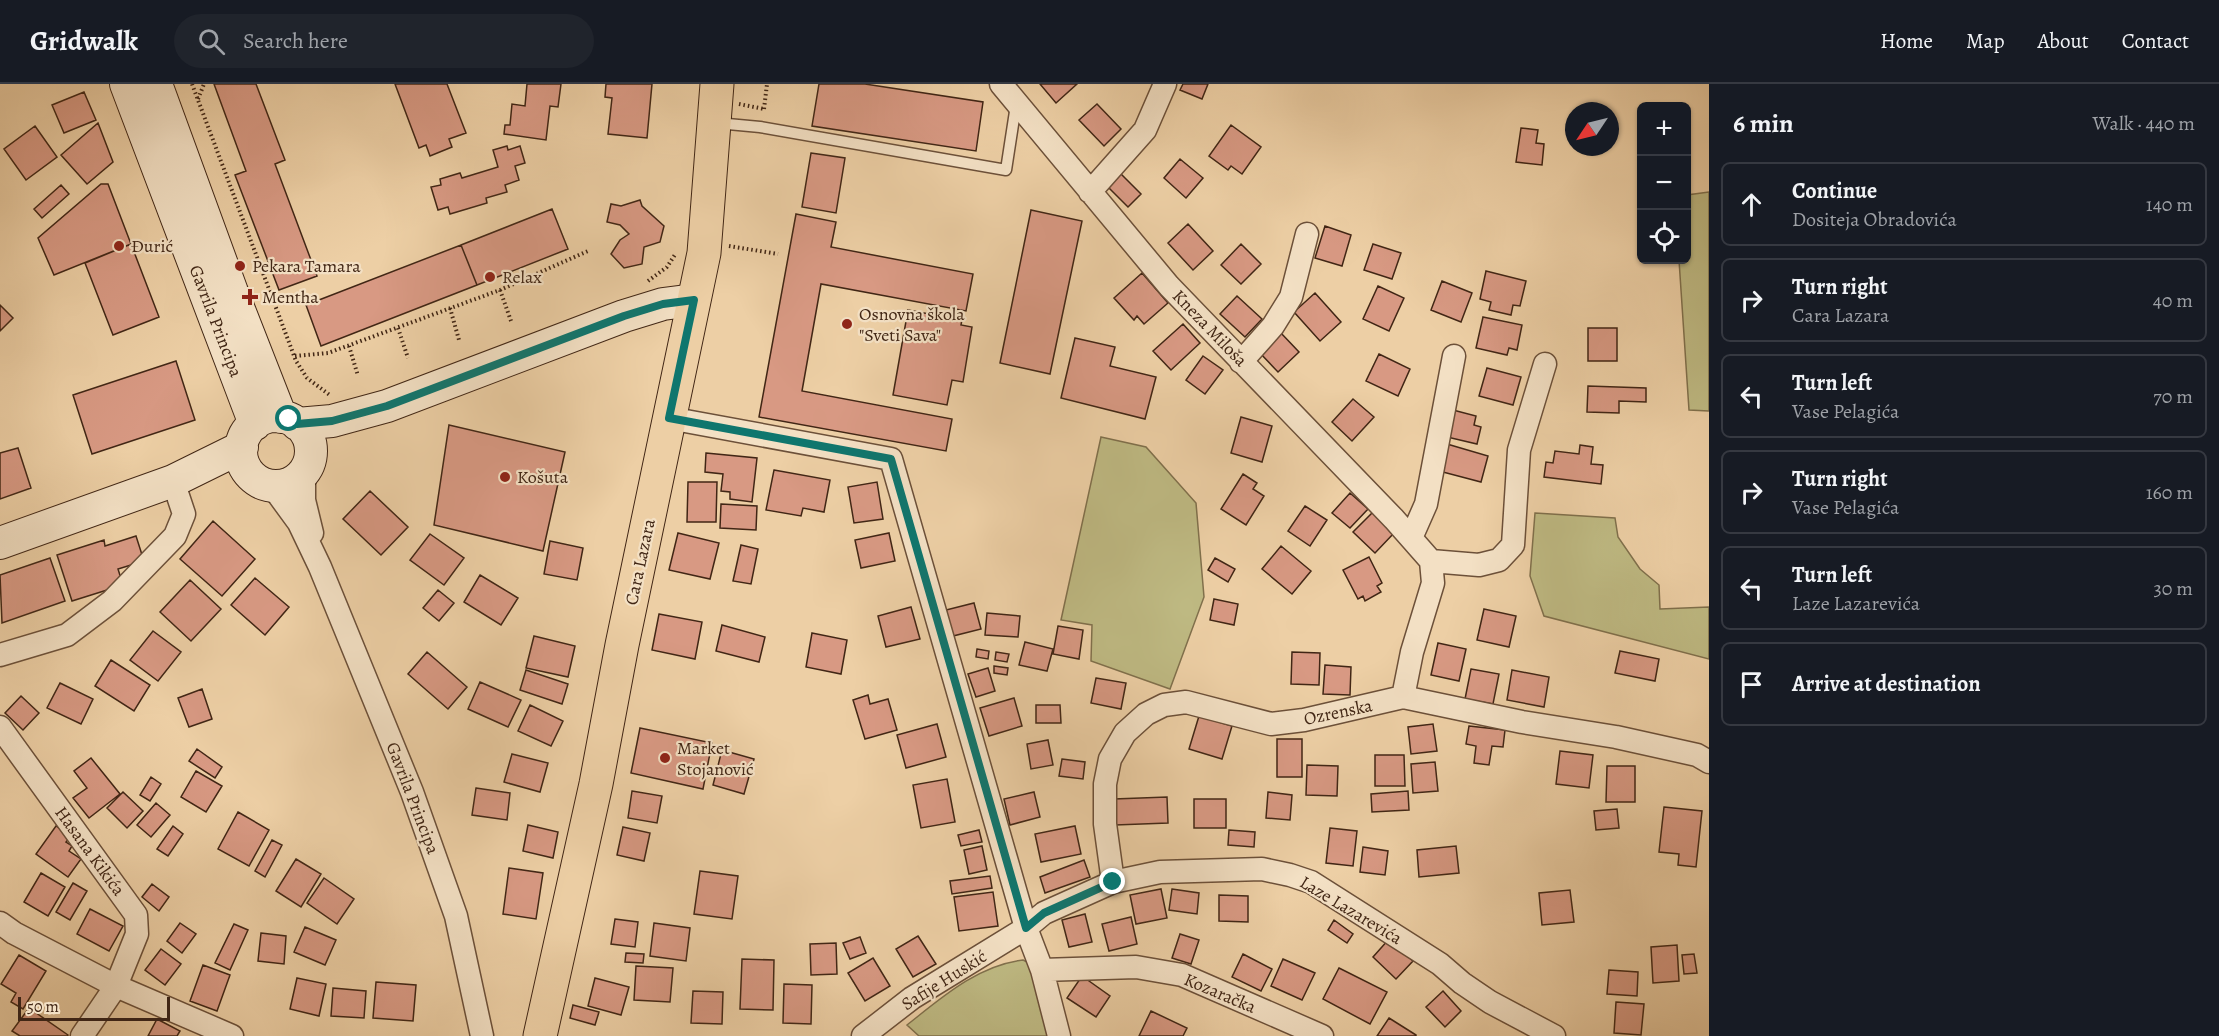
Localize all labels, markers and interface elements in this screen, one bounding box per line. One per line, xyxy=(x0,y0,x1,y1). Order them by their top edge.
search box xyxy=(174,14,594,68)
text: Gridwalk xyxy=(30,22,138,60)
icon: search xyxy=(195,25,228,58)
text: Search here xyxy=(243,26,348,56)
text: Home xyxy=(1880,27,1933,55)
text: Map xyxy=(1966,27,2004,55)
text: About xyxy=(2037,27,2089,55)
text: Contact xyxy=(2122,27,2189,55)
north arrow xyxy=(1565,102,1619,156)
map controls xyxy=(1637,102,1691,264)
button: + xyxy=(1637,102,1691,156)
text: 6 min xyxy=(1733,106,1794,141)
text: Walk · 440 m xyxy=(2093,110,2195,137)
button: − xyxy=(1637,156,1691,210)
text: Continue xyxy=(1792,176,1877,206)
icon: ahead xyxy=(1735,188,1768,221)
text: 140 m xyxy=(2146,191,2193,218)
text: Dositeja Obradovića xyxy=(1792,206,1957,233)
button: locate xyxy=(1637,210,1691,264)
place label: Đurić xyxy=(131,234,173,258)
marker: Đurić xyxy=(112,239,126,253)
place label: Pekara Tamara xyxy=(252,254,361,278)
marker: Pekara Tamara xyxy=(233,259,247,273)
street label: Gavrila Principa xyxy=(184,261,249,381)
place label: Relax xyxy=(502,265,542,289)
marker: Relax xyxy=(483,270,497,284)
text: Turn right xyxy=(1792,272,1888,302)
street label: Kneza Miloša xyxy=(1167,284,1253,372)
icon: right xyxy=(1735,284,1768,317)
place label: Mentha xyxy=(262,285,319,309)
text: 40 m xyxy=(2153,287,2193,314)
marker: Mentha xyxy=(243,290,257,304)
place label: Osnovna škola "Sveti Sava" xyxy=(859,302,965,347)
text: Cara Lazara xyxy=(1792,302,1889,329)
marker: Osnovna škola "Sveti Sava" xyxy=(840,317,854,331)
text: Turn left xyxy=(1792,368,1872,398)
icon: left xyxy=(1735,380,1768,413)
text: 70 m xyxy=(2153,383,2193,410)
text: Vase Pelagića xyxy=(1792,398,1899,425)
route start xyxy=(275,405,301,431)
text: Turn right xyxy=(1792,464,1888,494)
place label: Košuta xyxy=(517,465,569,489)
marker: Košuta xyxy=(498,470,512,484)
icon: right xyxy=(1735,476,1768,509)
text: 160 m xyxy=(2146,479,2193,506)
text: Vase Pelagića xyxy=(1792,494,1899,521)
street label: Cara Lazara xyxy=(619,516,661,607)
text: Turn left xyxy=(1792,560,1872,590)
icon: left xyxy=(1735,572,1768,605)
text: 30 m xyxy=(2153,575,2193,602)
text: Laze Lazarevića xyxy=(1792,590,1920,617)
icon: arrive xyxy=(1735,668,1768,701)
text: Arrive at destination xyxy=(1792,669,1981,699)
street label: Ozrenska xyxy=(1301,693,1375,731)
place label: Market Stojanović xyxy=(677,736,754,781)
street label: Gavrila Principa xyxy=(381,738,446,858)
marker: Market Stojanović xyxy=(658,751,672,765)
street label: Hasana Kikića xyxy=(49,801,131,901)
route end xyxy=(1099,868,1125,894)
street label: Laze Lazarevića xyxy=(1295,870,1407,950)
street label: Safije Huskić xyxy=(897,944,991,1016)
street label: Kozaračka xyxy=(1180,967,1260,1019)
scale bar xyxy=(18,994,170,1022)
text: 50 m xyxy=(27,996,59,1018)

